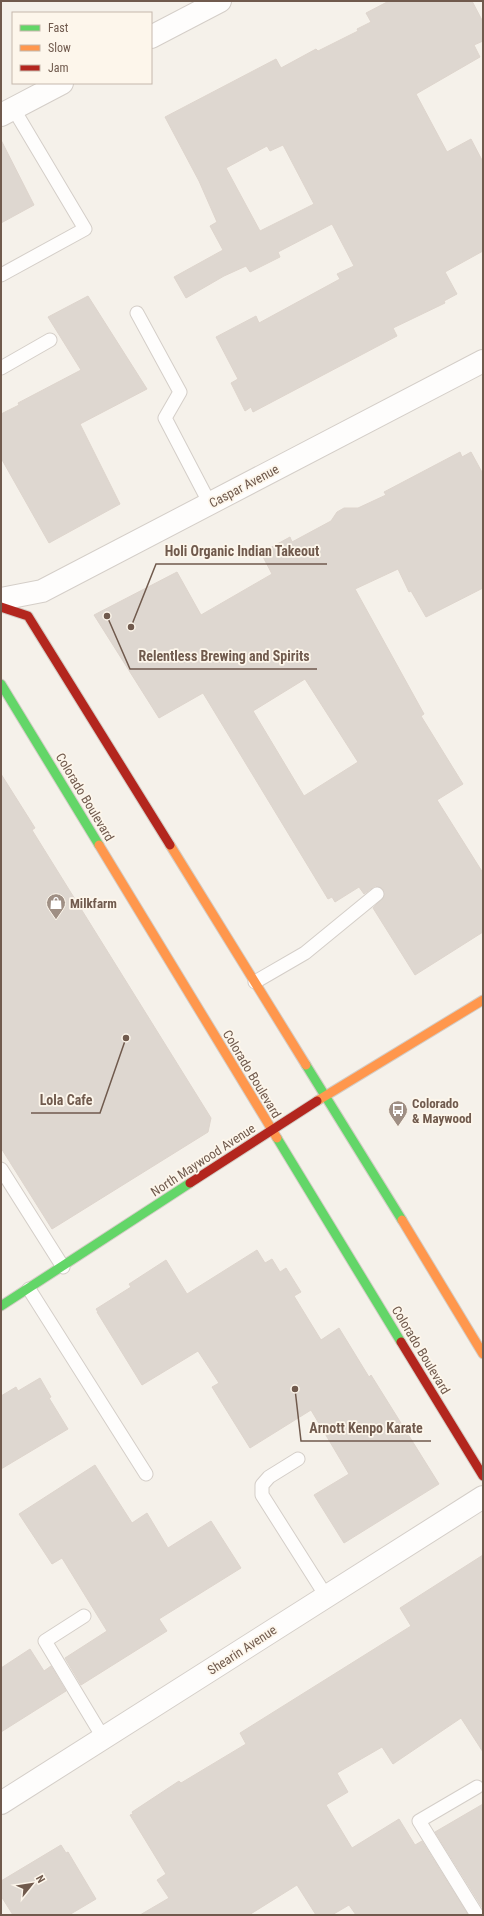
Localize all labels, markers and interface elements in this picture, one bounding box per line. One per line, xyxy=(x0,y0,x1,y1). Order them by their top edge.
legend xyxy=(12,12,152,84)
text: Fast xyxy=(48,21,69,35)
text: Slow xyxy=(48,41,71,55)
text: Jam xyxy=(48,61,69,75)
street label: Caspar Avenue xyxy=(207,461,281,511)
callout: Holi Organic Indian Takeout xyxy=(156,538,327,564)
text: Holi Organic Indian Takeout xyxy=(165,543,319,559)
callout: Relentless Brewing and Spirits xyxy=(130,643,317,669)
text: Relentless Brewing and Spirits xyxy=(138,648,310,664)
street label: Colorado Boulevard xyxy=(53,750,117,844)
shop icon: Milkfarm xyxy=(45,892,67,920)
place label: Milkfarm xyxy=(70,896,117,911)
street label: Colorado Boulevard xyxy=(220,1027,284,1121)
callout: Lola Cafe xyxy=(31,1087,100,1113)
text: Lola Cafe xyxy=(40,1092,93,1108)
place label: Colorado & Maywood xyxy=(412,1096,472,1126)
bus stop icon: Colorado & Maywood xyxy=(387,1099,409,1127)
street label: North Maywood Avenue xyxy=(148,1121,258,1199)
street label: Colorado Boulevard xyxy=(389,1303,453,1397)
callout: Arnott Kenpo Karate xyxy=(301,1415,431,1441)
text: Arnott Kenpo Karate xyxy=(309,1420,423,1436)
street label: Shearin Avenue xyxy=(205,1622,279,1678)
north arrow xyxy=(12,1864,52,1904)
text: N xyxy=(33,1873,48,1886)

